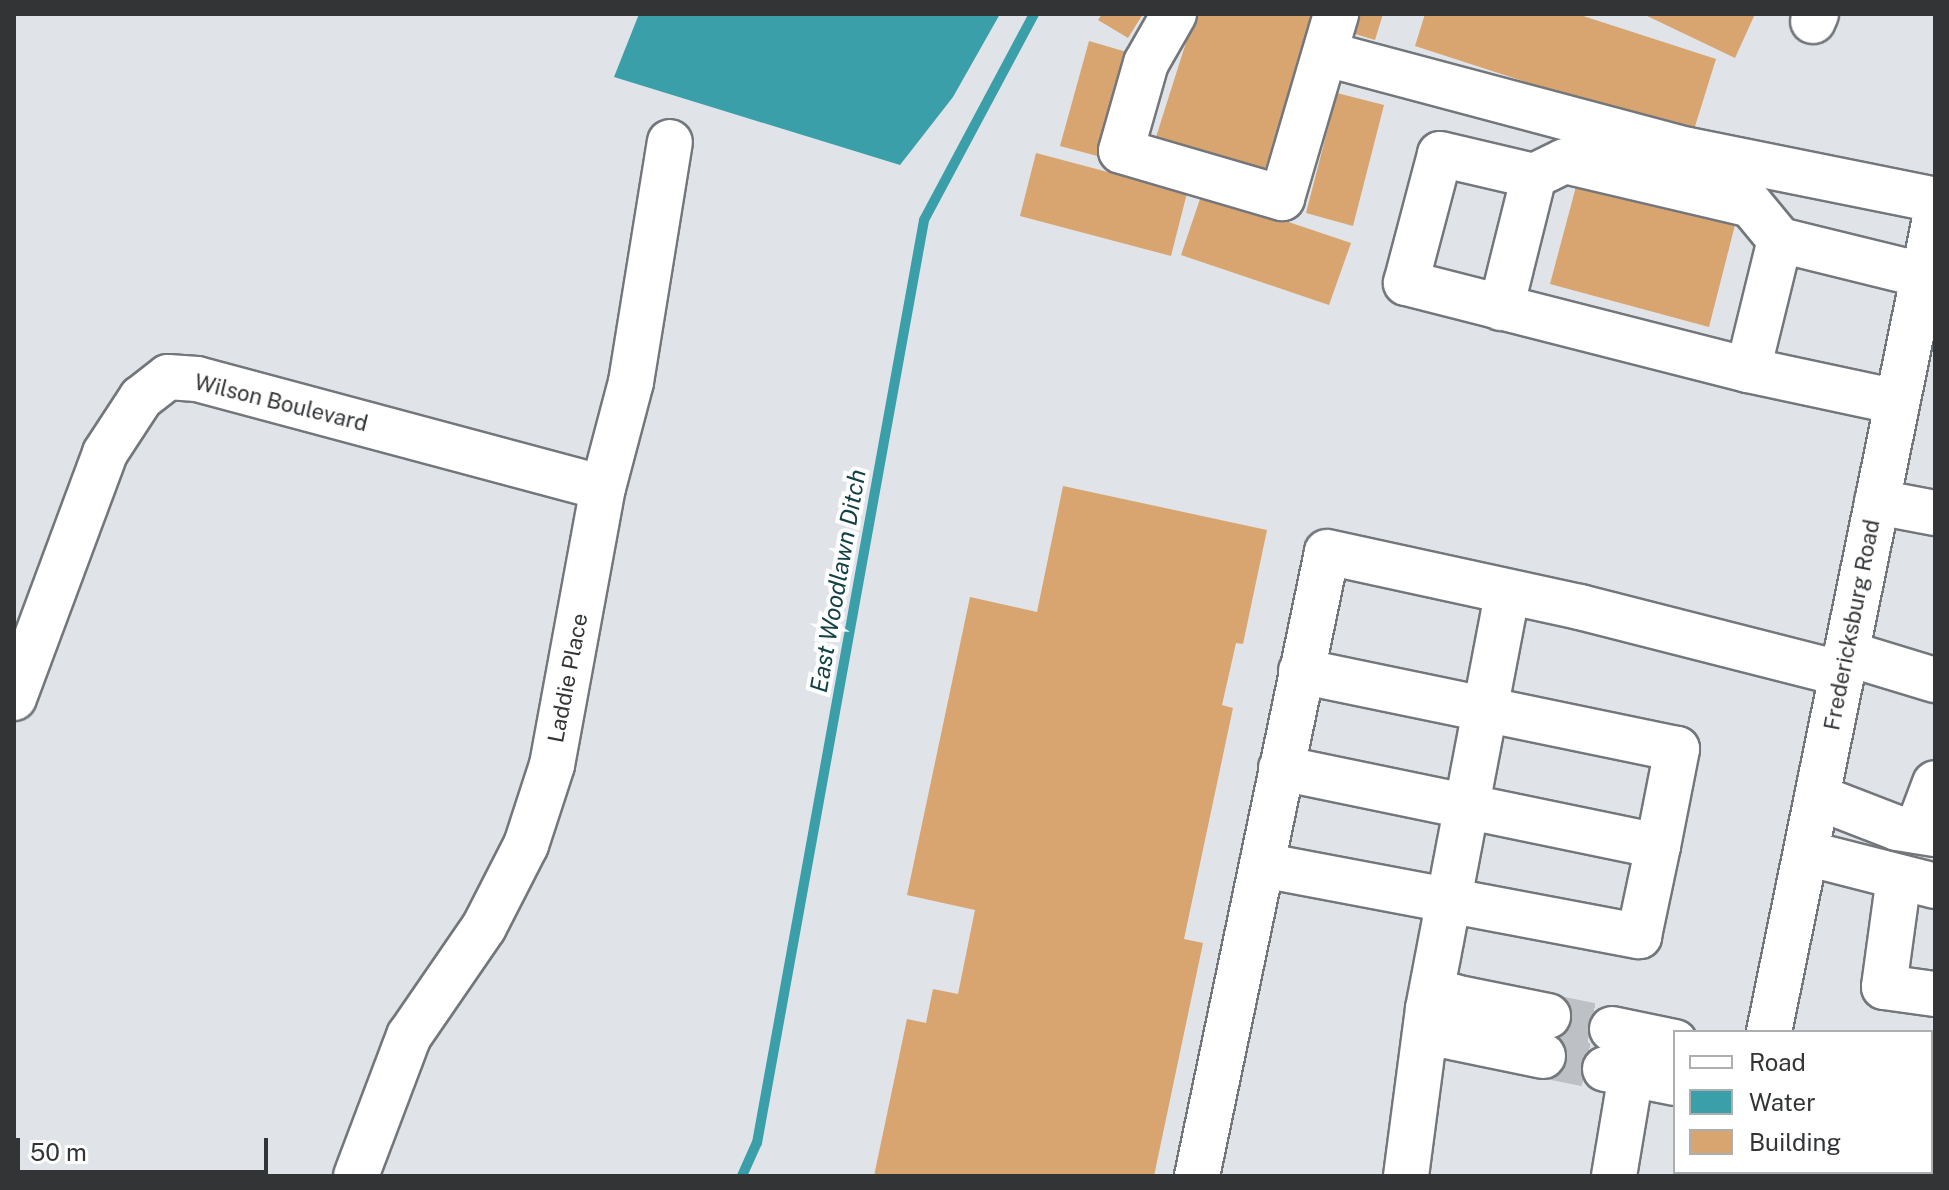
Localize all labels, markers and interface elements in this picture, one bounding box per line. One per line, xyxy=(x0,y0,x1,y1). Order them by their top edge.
street label: Wilson Boulevard xyxy=(192,369,370,437)
water label: East Woodlawn Ditch xyxy=(804,467,872,695)
street label: Fredericksburg Road xyxy=(1819,517,1885,733)
street label: Laddie Place xyxy=(543,611,593,745)
legend xyxy=(1673,1030,1933,1174)
text: Road xyxy=(1749,1048,1806,1076)
text: Water xyxy=(1749,1088,1816,1116)
scale bar xyxy=(20,1122,272,1172)
text: Building xyxy=(1749,1128,1841,1156)
text: 50 m xyxy=(30,1138,87,1166)

